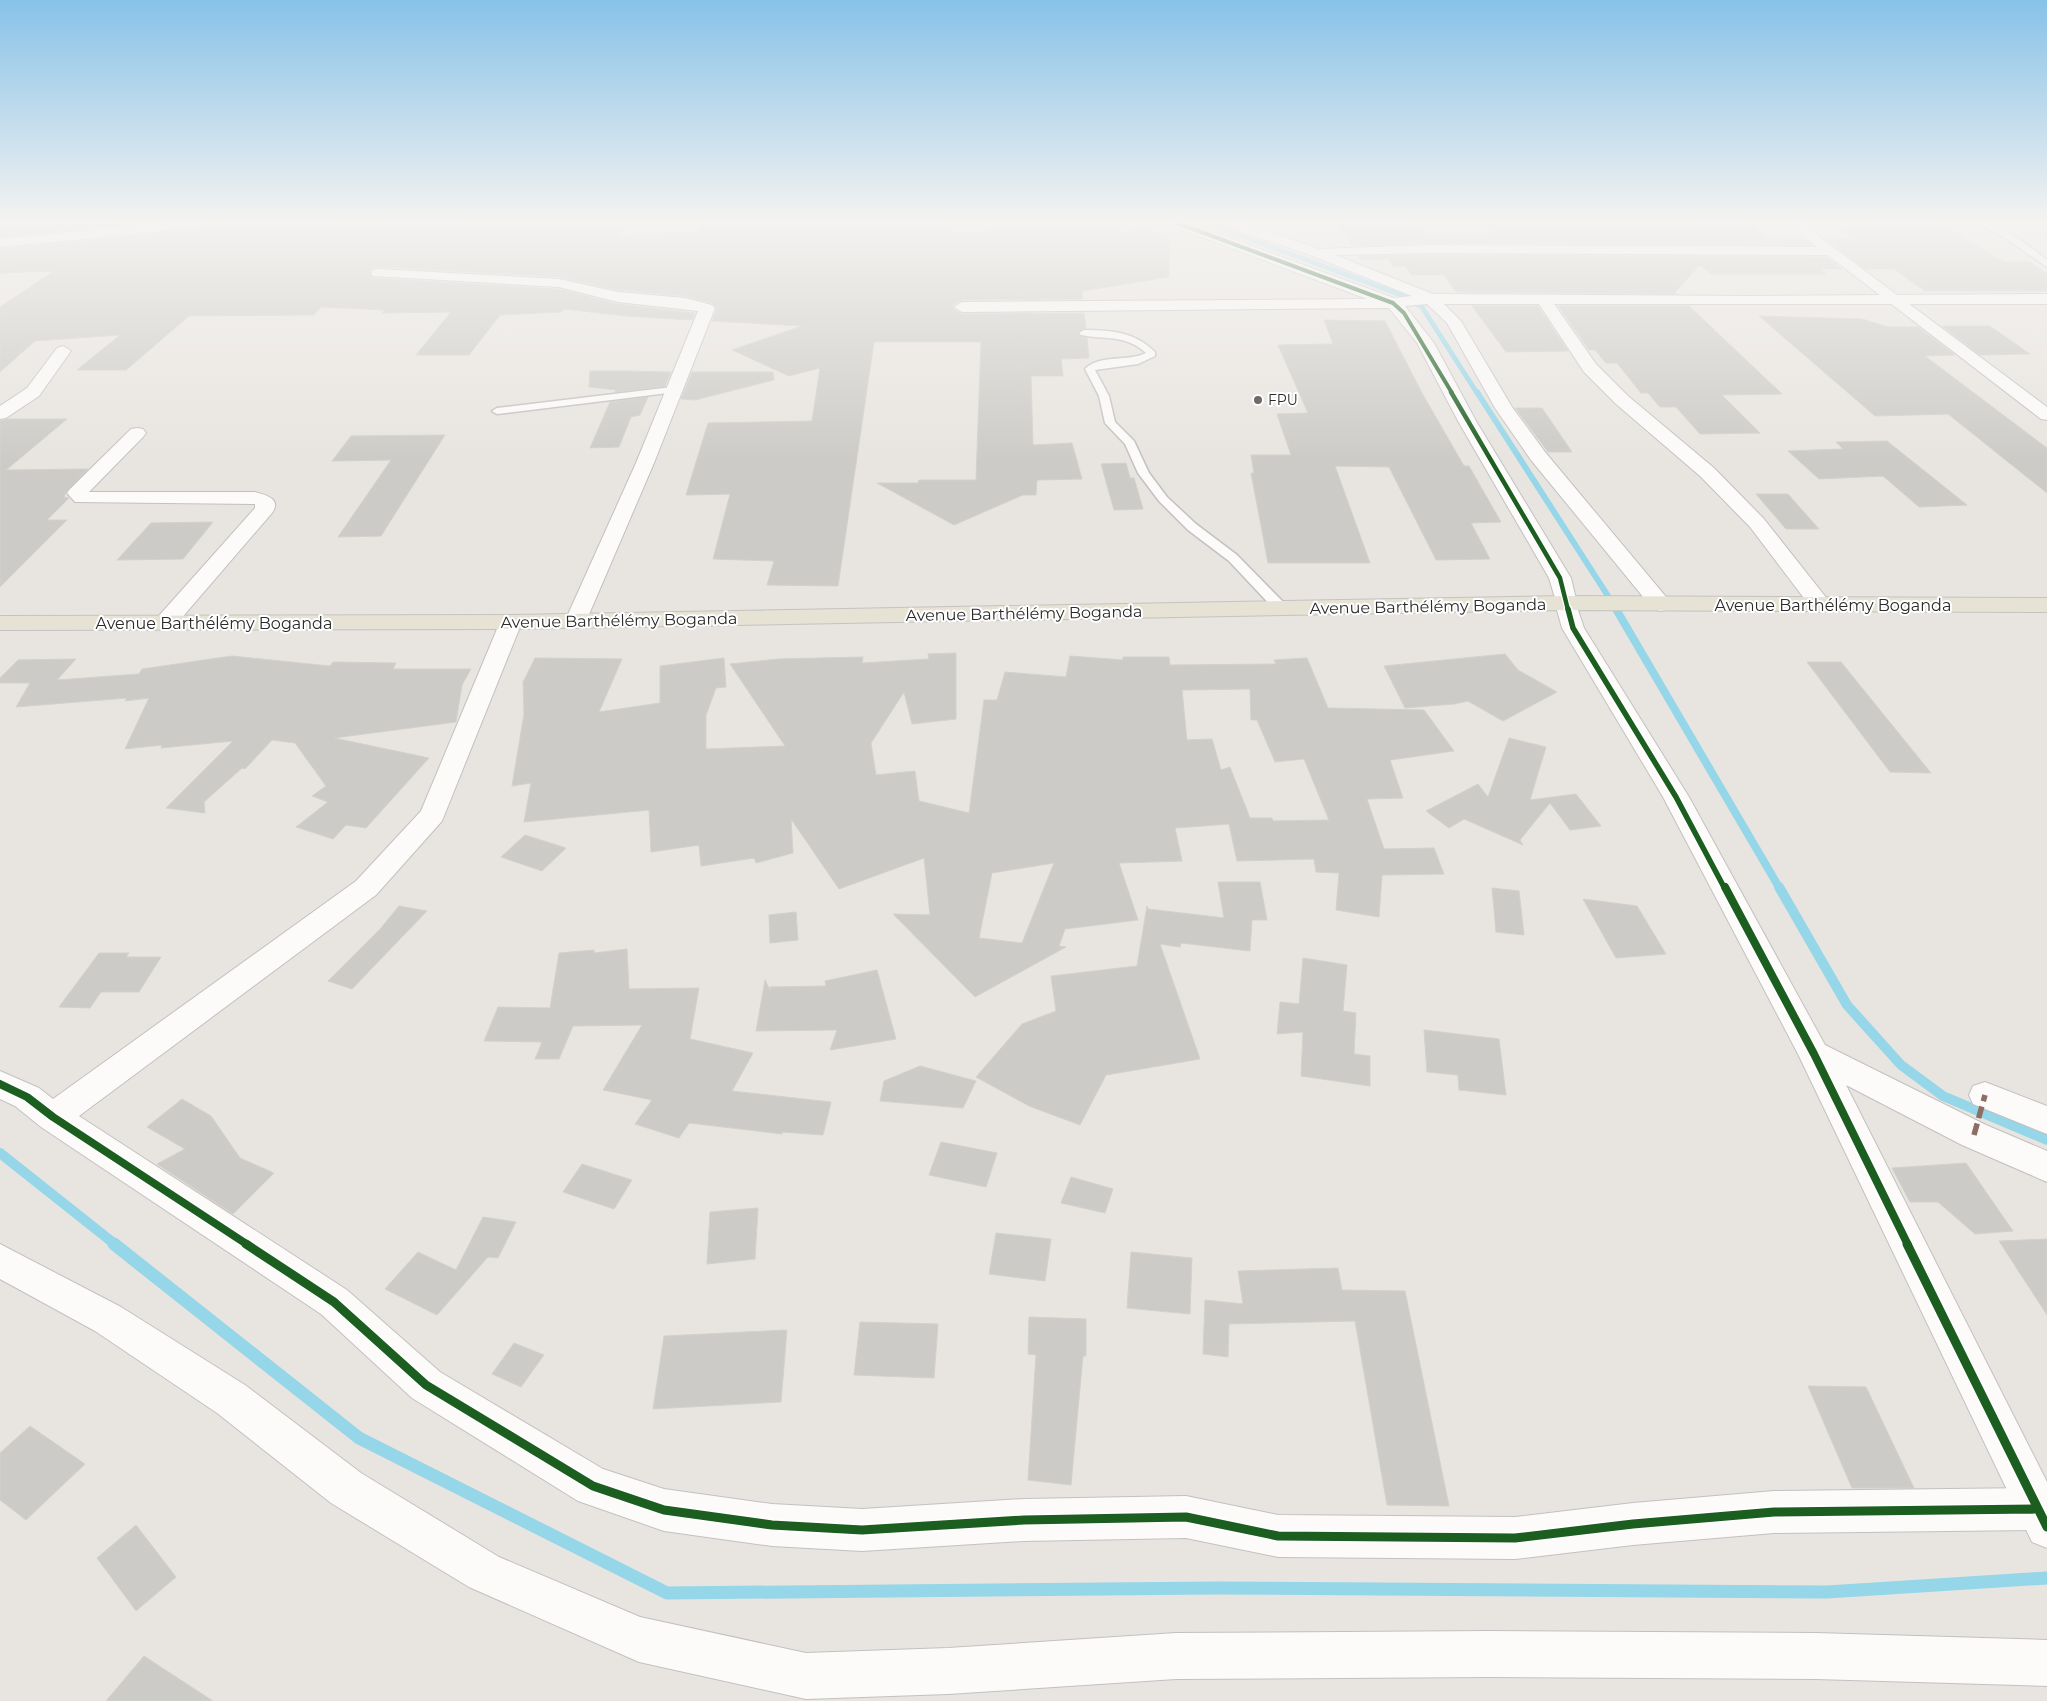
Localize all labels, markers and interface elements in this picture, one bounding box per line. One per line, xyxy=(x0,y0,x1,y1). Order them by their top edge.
place label: FPU xyxy=(1268,391,1298,409)
marker: FPU xyxy=(1252,394,1264,406)
street label: Avenue Barthélémy Boganda xyxy=(1309,595,1547,618)
street label: Avenue Barthélémy Boganda xyxy=(1715,596,1951,615)
street label: Avenue Barthélémy Boganda xyxy=(905,602,1143,625)
street label: Avenue Barthélémy Boganda xyxy=(500,609,738,632)
street label: Avenue Barthélémy Boganda xyxy=(96,614,332,633)

